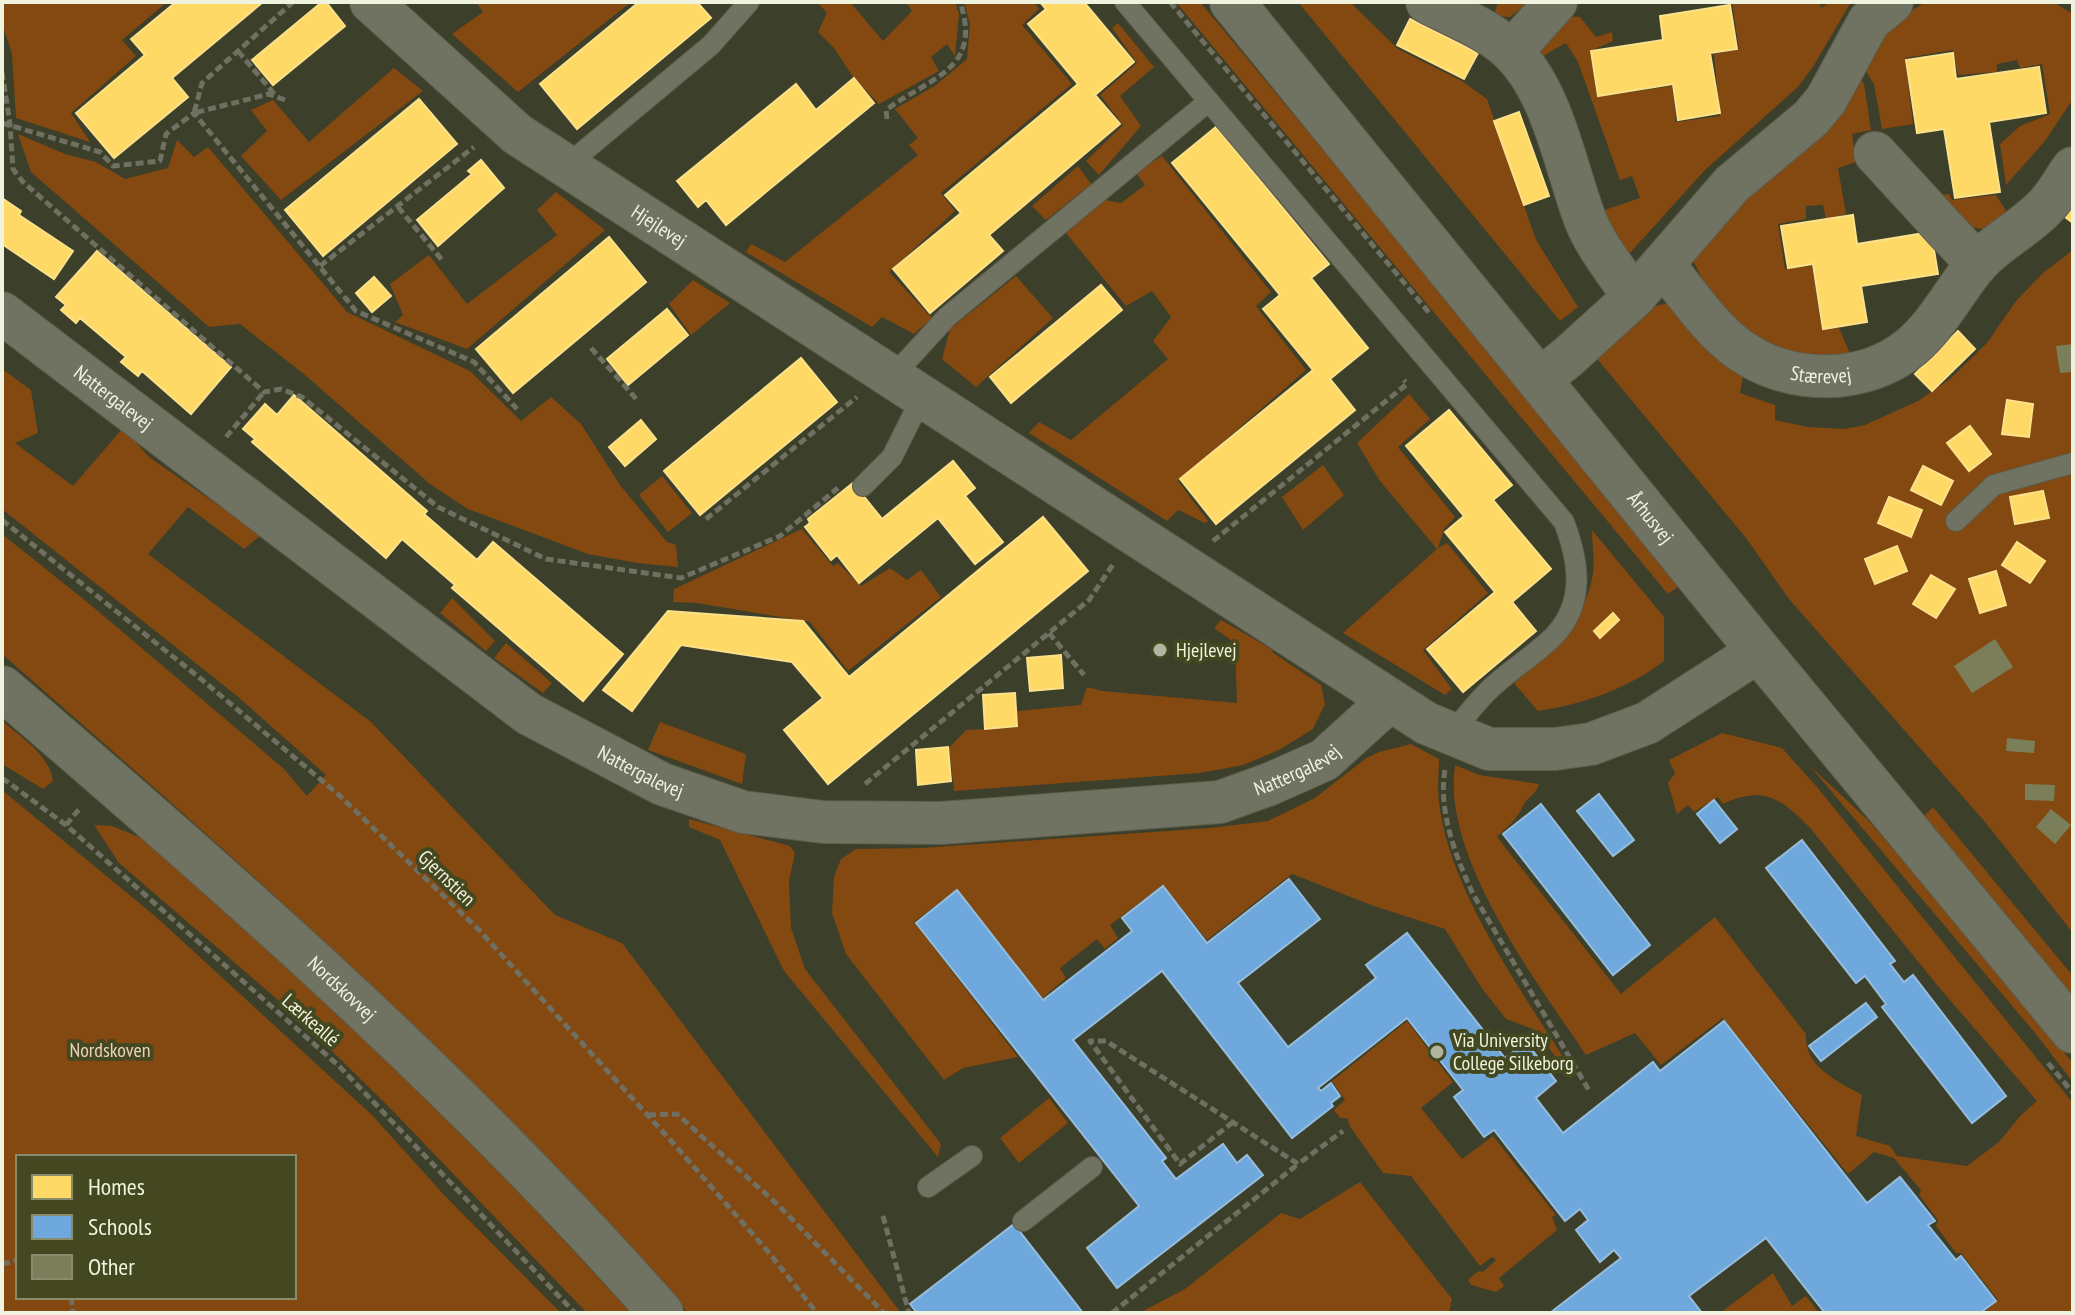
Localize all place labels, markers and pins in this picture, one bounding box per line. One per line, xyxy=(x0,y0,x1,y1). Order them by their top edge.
place label: Hjejlevej xyxy=(1176,637,1236,663)
marker: Hjejlevej xyxy=(1151,641,1169,659)
place label: Via University College Silkeborg xyxy=(1452,1027,1574,1076)
marker: Via University College Silkeborg xyxy=(1428,1043,1446,1061)

